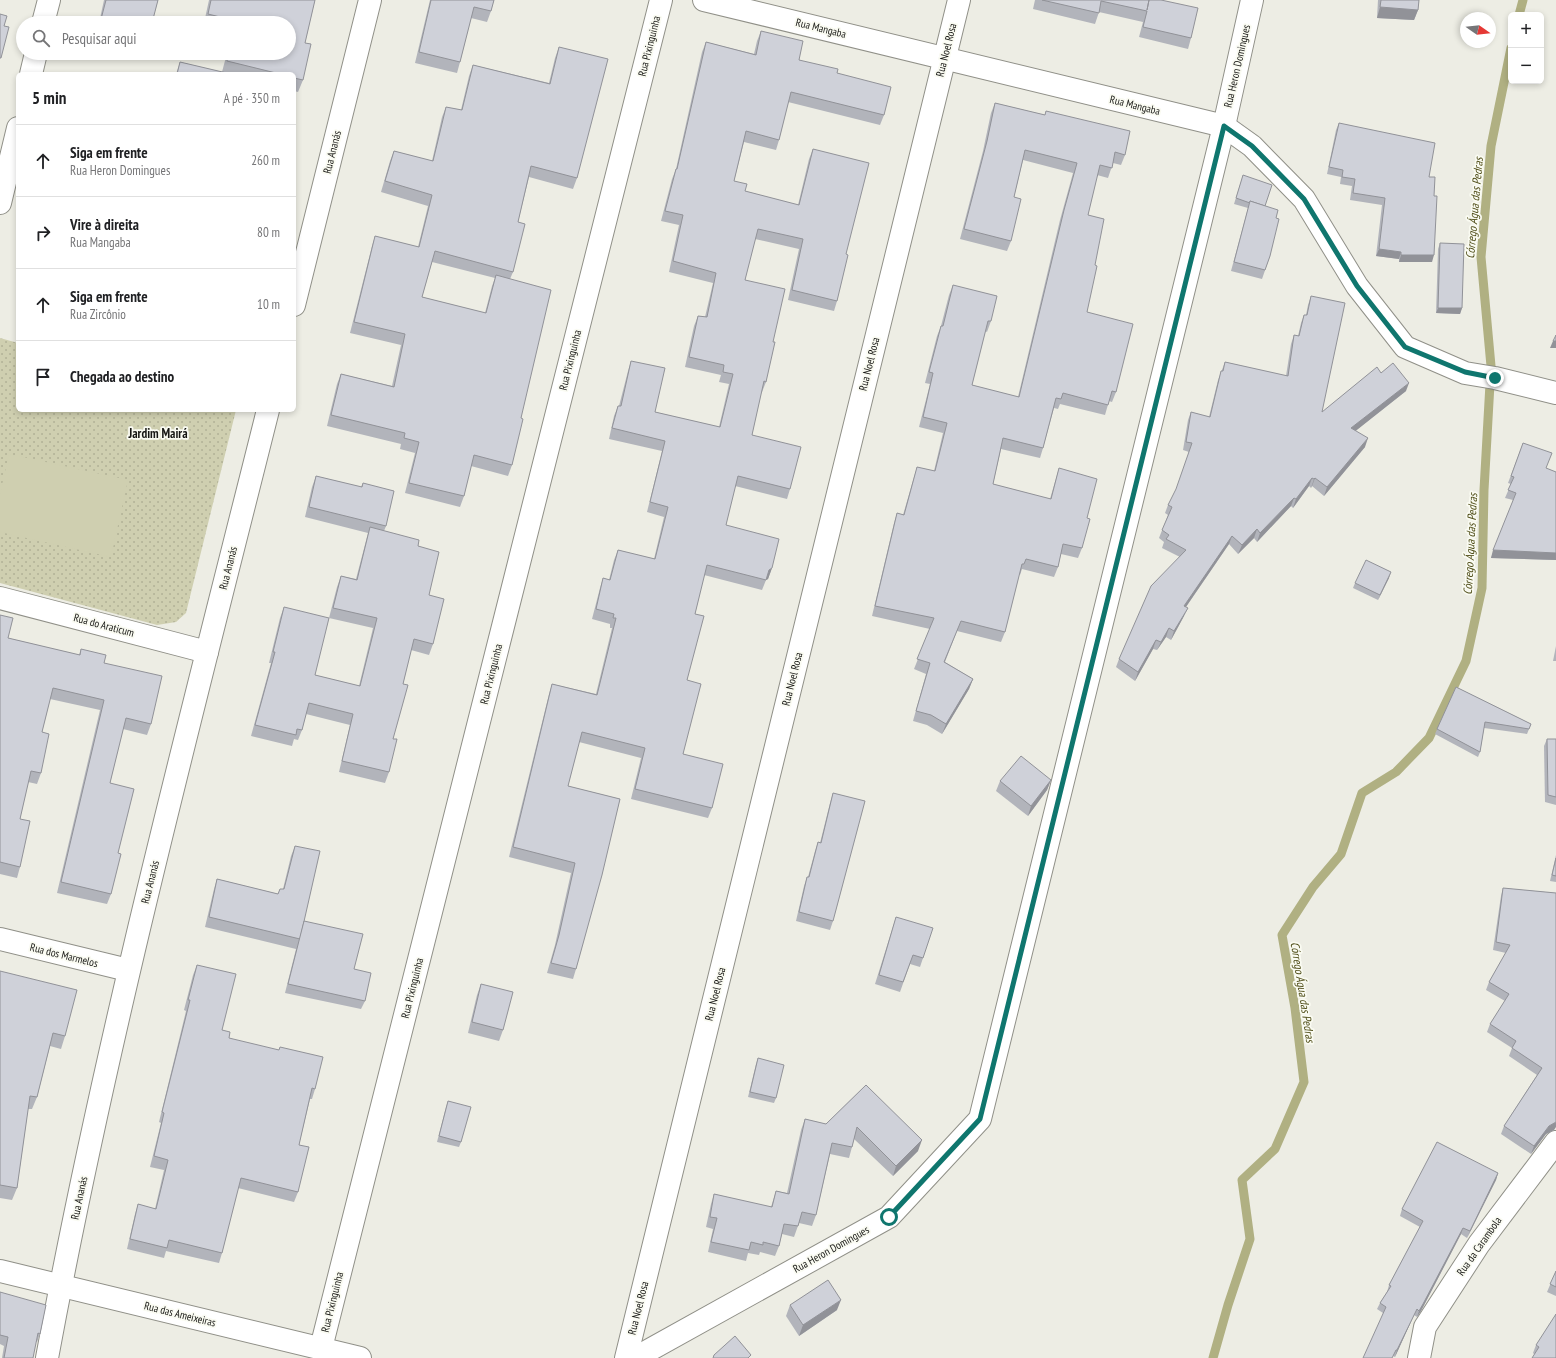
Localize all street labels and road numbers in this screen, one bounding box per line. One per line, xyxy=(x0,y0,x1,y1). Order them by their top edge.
street label: Rua Pixinguinha xyxy=(635,14,663,78)
street label: Rua Mangaba xyxy=(794,15,848,41)
street label: Rua Noel Rosa xyxy=(933,22,959,78)
street label: Rua Heron Domingues xyxy=(1221,23,1253,109)
street label: Rua Mangaba xyxy=(1108,92,1162,118)
street label: Rua Ananás xyxy=(320,129,344,175)
street label: Rua Pixinguinha xyxy=(556,328,584,392)
street label: Rua Noel Rosa xyxy=(856,336,882,392)
street label: Rua Ananás xyxy=(216,545,240,591)
street label: Rua do Araticum xyxy=(72,610,136,640)
street label: Rua Pixinguinha xyxy=(477,642,505,706)
street label: Rua Noel Rosa xyxy=(779,651,805,707)
street label: Rua Ananás xyxy=(138,859,162,905)
street label: Rua dos Marmelos xyxy=(29,940,100,970)
street label: Rua Pixinguinha xyxy=(398,956,426,1020)
street label: Rua Noel Rosa xyxy=(702,966,728,1022)
street label: Rua Ananás xyxy=(68,1175,90,1221)
street label: Rua da Carambola xyxy=(1454,1214,1504,1278)
street label: Rua Heron Domingues xyxy=(791,1222,872,1276)
street label: Rua Pixinguinha xyxy=(318,1270,346,1334)
street label: Rua Noel Rosa xyxy=(625,1280,651,1336)
street label: Rua das Ameixeiras xyxy=(143,1298,218,1330)

